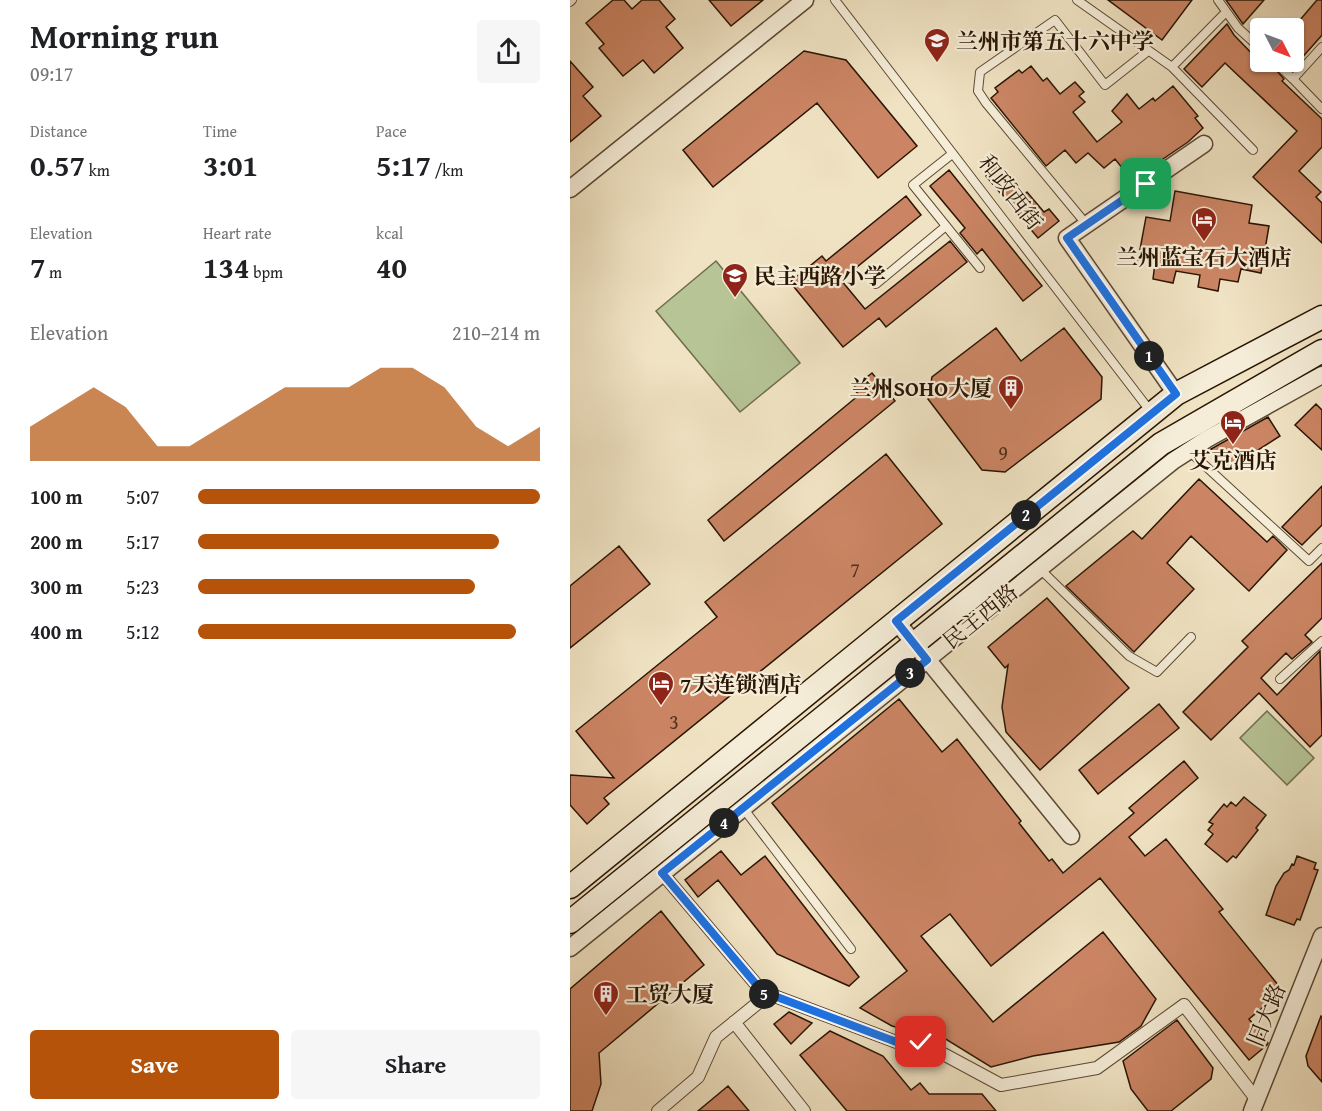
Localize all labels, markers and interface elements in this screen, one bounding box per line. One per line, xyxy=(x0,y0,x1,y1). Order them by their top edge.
text: Morning run xyxy=(30,12,219,60)
north arrow xyxy=(1250,18,1304,72)
map controls xyxy=(1250,18,1304,72)
button: share xyxy=(477,20,540,83)
place label: 兰州市第五十六中学 xyxy=(956,25,1154,57)
school or university icon: 兰州市第五十六中学 xyxy=(922,26,952,64)
text: 09:17 xyxy=(30,59,73,88)
text: Distance xyxy=(30,119,87,143)
text: Time xyxy=(203,119,237,143)
text: Pace xyxy=(376,119,407,143)
text: 0.57 xyxy=(30,143,85,187)
text: 3:01 xyxy=(203,143,258,187)
text: 5:17 xyxy=(376,143,431,187)
street label: 和政西街 xyxy=(971,147,1051,237)
text: km xyxy=(85,158,110,182)
text: /km xyxy=(431,158,463,182)
pin xyxy=(1120,158,1171,209)
icon: arrive xyxy=(1129,167,1162,200)
hotel icon: 兰州蓝宝石大酒店 xyxy=(1189,205,1219,243)
text: Elevation xyxy=(30,221,93,245)
text: Heart rate xyxy=(203,221,272,245)
text: kcal xyxy=(376,221,403,245)
place label: 兰州蓝宝石大酒店 xyxy=(1116,241,1292,273)
text: 7 xyxy=(30,245,46,289)
text: 134 xyxy=(203,245,250,289)
text: 40 xyxy=(376,245,407,289)
text: m xyxy=(46,260,62,284)
text: bpm xyxy=(250,260,283,284)
place label: 民主西路小学 xyxy=(754,260,886,292)
school or university icon: 民主西路小学 xyxy=(720,261,750,299)
text: Elevation xyxy=(30,318,108,347)
text: 210–214 m xyxy=(452,318,540,347)
pin: 1 xyxy=(1134,341,1164,371)
text: 1 xyxy=(1145,344,1153,368)
place label: 兰州SOHO大厦 xyxy=(850,372,992,404)
building icon: 兰州SOHO大厦 xyxy=(996,373,1026,411)
hotel icon: 艾克酒店 xyxy=(1218,408,1248,446)
house number: 9 xyxy=(998,438,1008,467)
place label: 艾克酒店 xyxy=(1189,444,1277,476)
text: 100 m xyxy=(30,482,83,511)
text: 5:07 xyxy=(126,482,160,511)
pin: 2 xyxy=(1011,500,1041,530)
text: 2 xyxy=(1022,503,1030,527)
text: 200 m xyxy=(30,527,83,556)
text: 5:17 xyxy=(126,527,160,556)
house number: 7 xyxy=(850,555,860,584)
text: 300 m xyxy=(30,572,83,601)
text: 5:23 xyxy=(126,572,160,601)
street label: 民主西路 xyxy=(936,576,1024,656)
text: 400 m xyxy=(30,617,83,646)
text: 5:12 xyxy=(126,617,160,646)
pin: 3 xyxy=(895,658,925,688)
text: 3 xyxy=(906,661,914,685)
place label: 7天连锁酒店 xyxy=(680,668,801,700)
hotel icon: 7天连锁酒店 xyxy=(646,669,676,707)
house number: 3 xyxy=(669,707,679,736)
pin: 4 xyxy=(709,808,739,838)
text: 4 xyxy=(720,811,728,835)
place label: 工贸大厦 xyxy=(626,978,714,1010)
street label: 旧大路 xyxy=(1239,978,1293,1052)
building icon: 工贸大厦 xyxy=(591,979,621,1017)
pin: 5 xyxy=(749,979,779,1009)
text: 5 xyxy=(760,982,768,1006)
pin xyxy=(895,1016,946,1067)
icon: check xyxy=(904,1025,937,1058)
button: Save xyxy=(30,1030,279,1099)
button: Share xyxy=(291,1030,540,1099)

